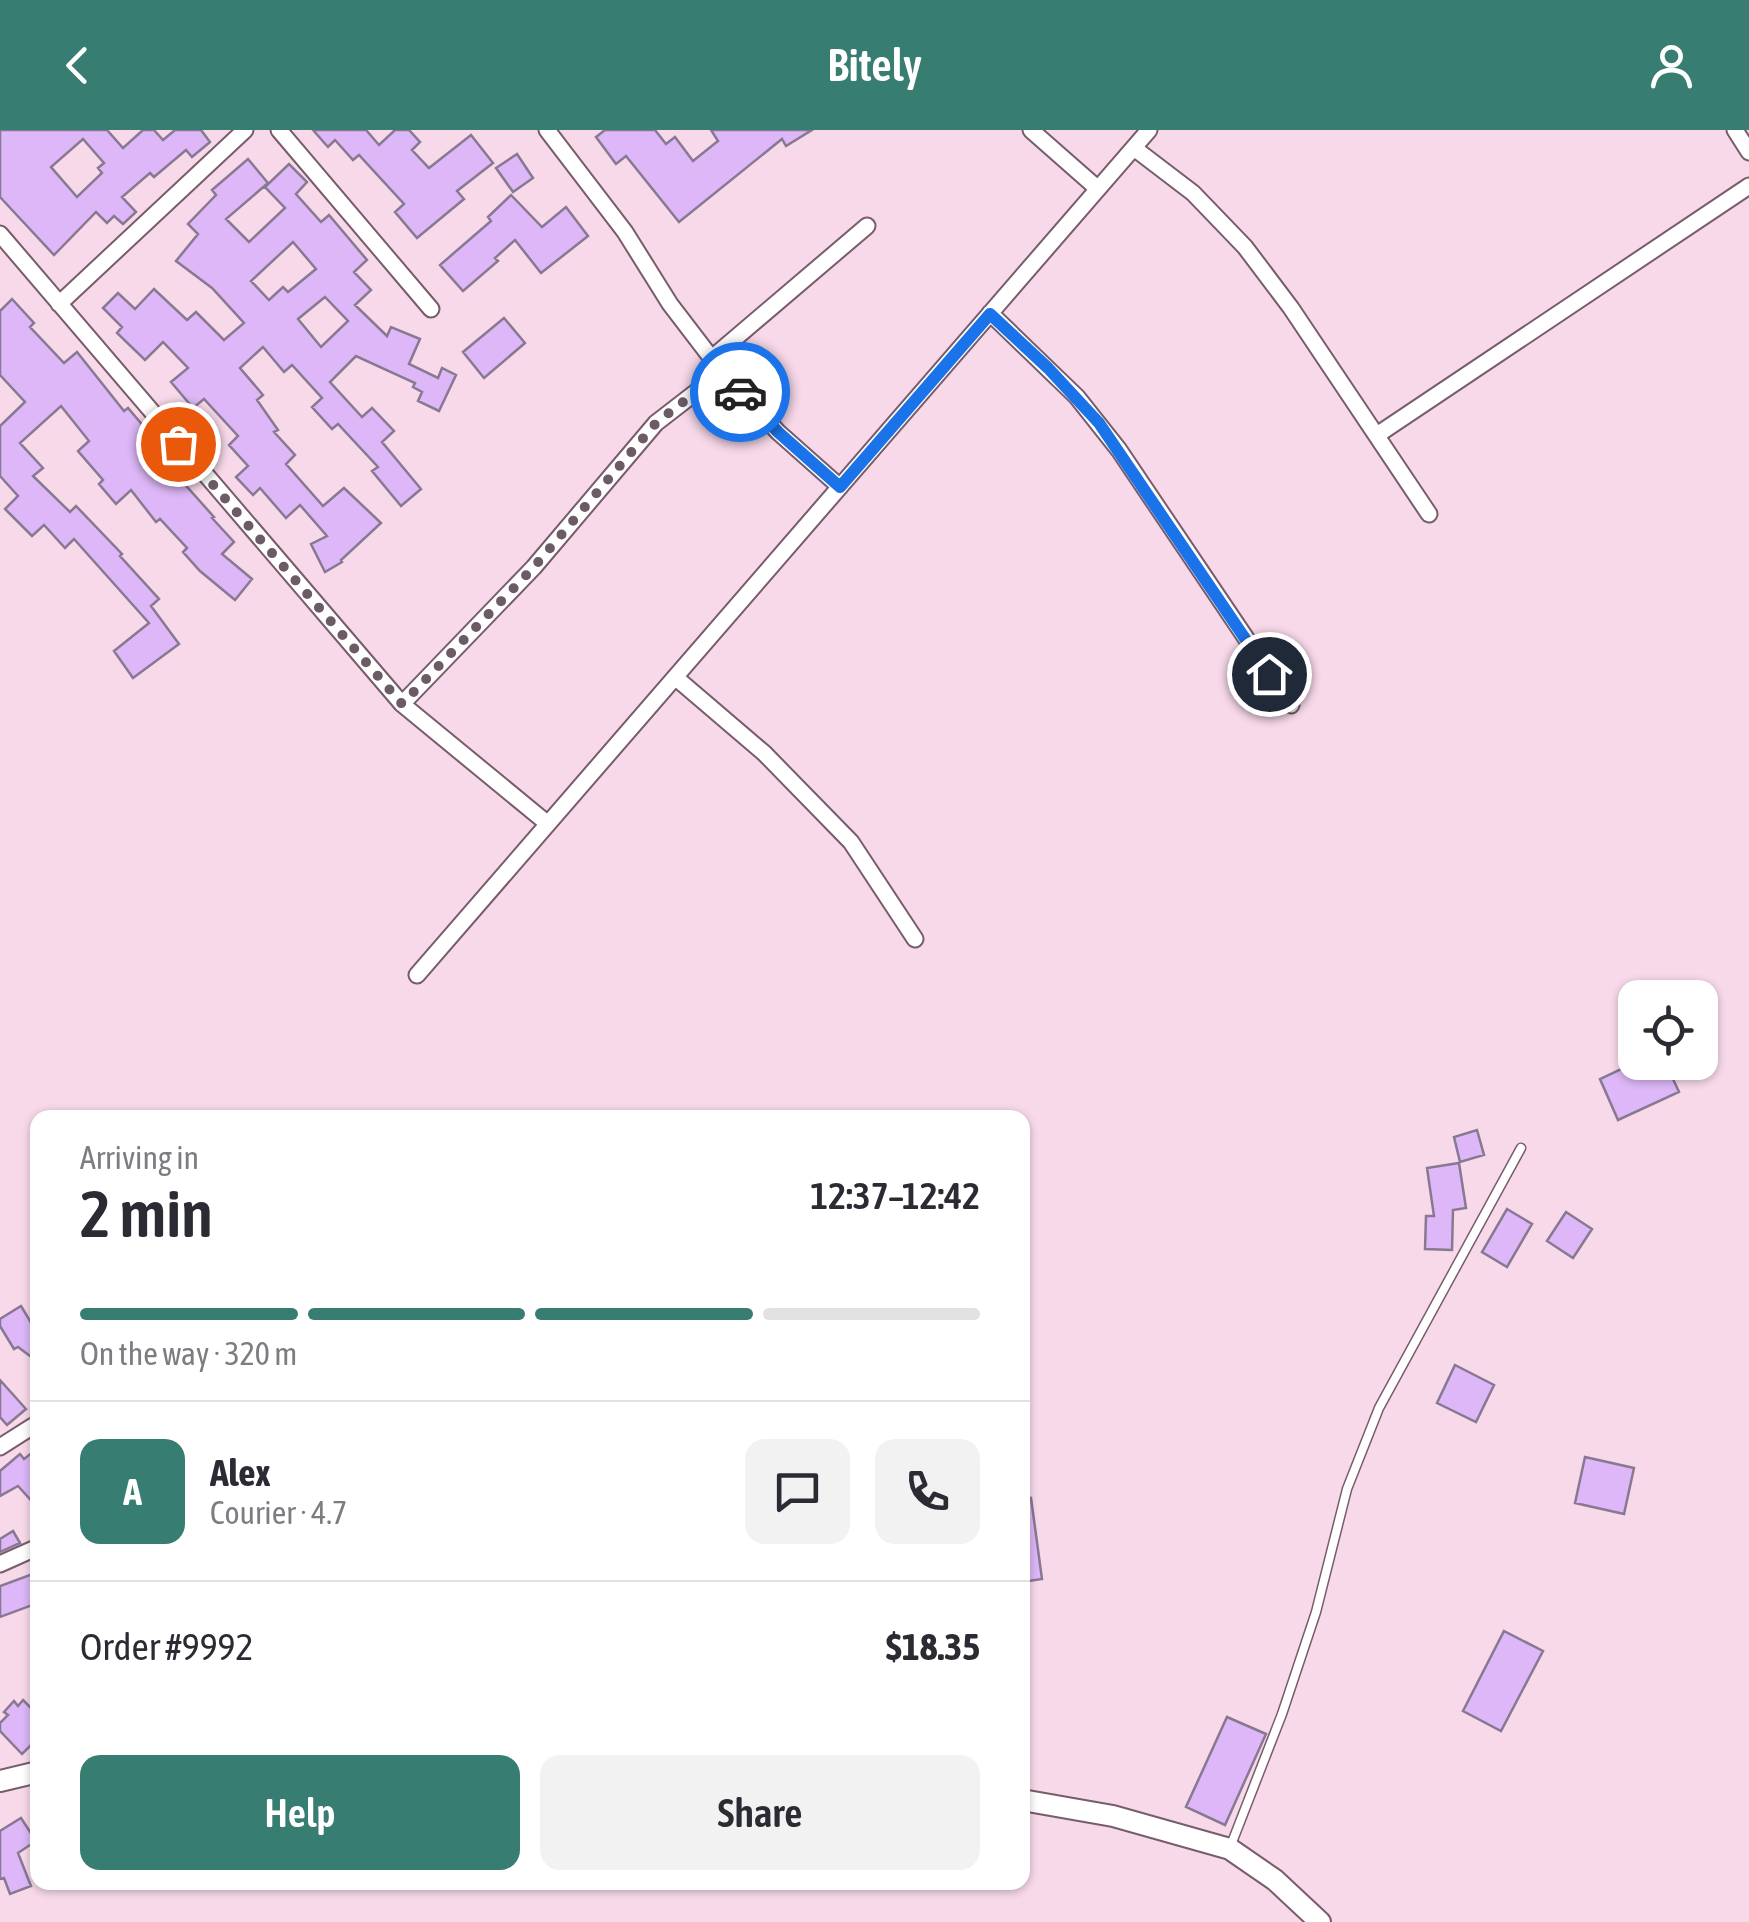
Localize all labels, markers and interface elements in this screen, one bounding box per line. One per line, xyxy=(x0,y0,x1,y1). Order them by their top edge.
icon: back xyxy=(50,38,105,93)
icon: person xyxy=(1644,38,1699,93)
text: Bitely xyxy=(827,39,922,91)
courier xyxy=(690,342,790,442)
icon: car xyxy=(713,365,768,420)
pin xyxy=(136,402,221,487)
icon: bag xyxy=(151,417,206,472)
pin xyxy=(1227,632,1312,717)
icon: home xyxy=(1242,647,1297,702)
map controls xyxy=(1618,980,1718,1080)
button: locate xyxy=(1618,980,1718,1080)
text: Arriving in xyxy=(80,1139,199,1176)
text: 12:37–12:42 xyxy=(810,1174,980,1217)
text: 2 min xyxy=(80,1176,213,1251)
text: On the way · 320 m xyxy=(80,1335,297,1372)
button: chat xyxy=(745,1439,850,1544)
button: phone xyxy=(875,1439,980,1544)
text: Alex xyxy=(210,1451,271,1494)
text: A xyxy=(123,1470,142,1513)
text: Courier · 4.7 xyxy=(210,1494,347,1531)
text: Order #9992 xyxy=(80,1625,253,1668)
text: $18.35 xyxy=(886,1625,980,1668)
button: Help xyxy=(80,1755,520,1870)
button: Share xyxy=(540,1755,980,1870)

